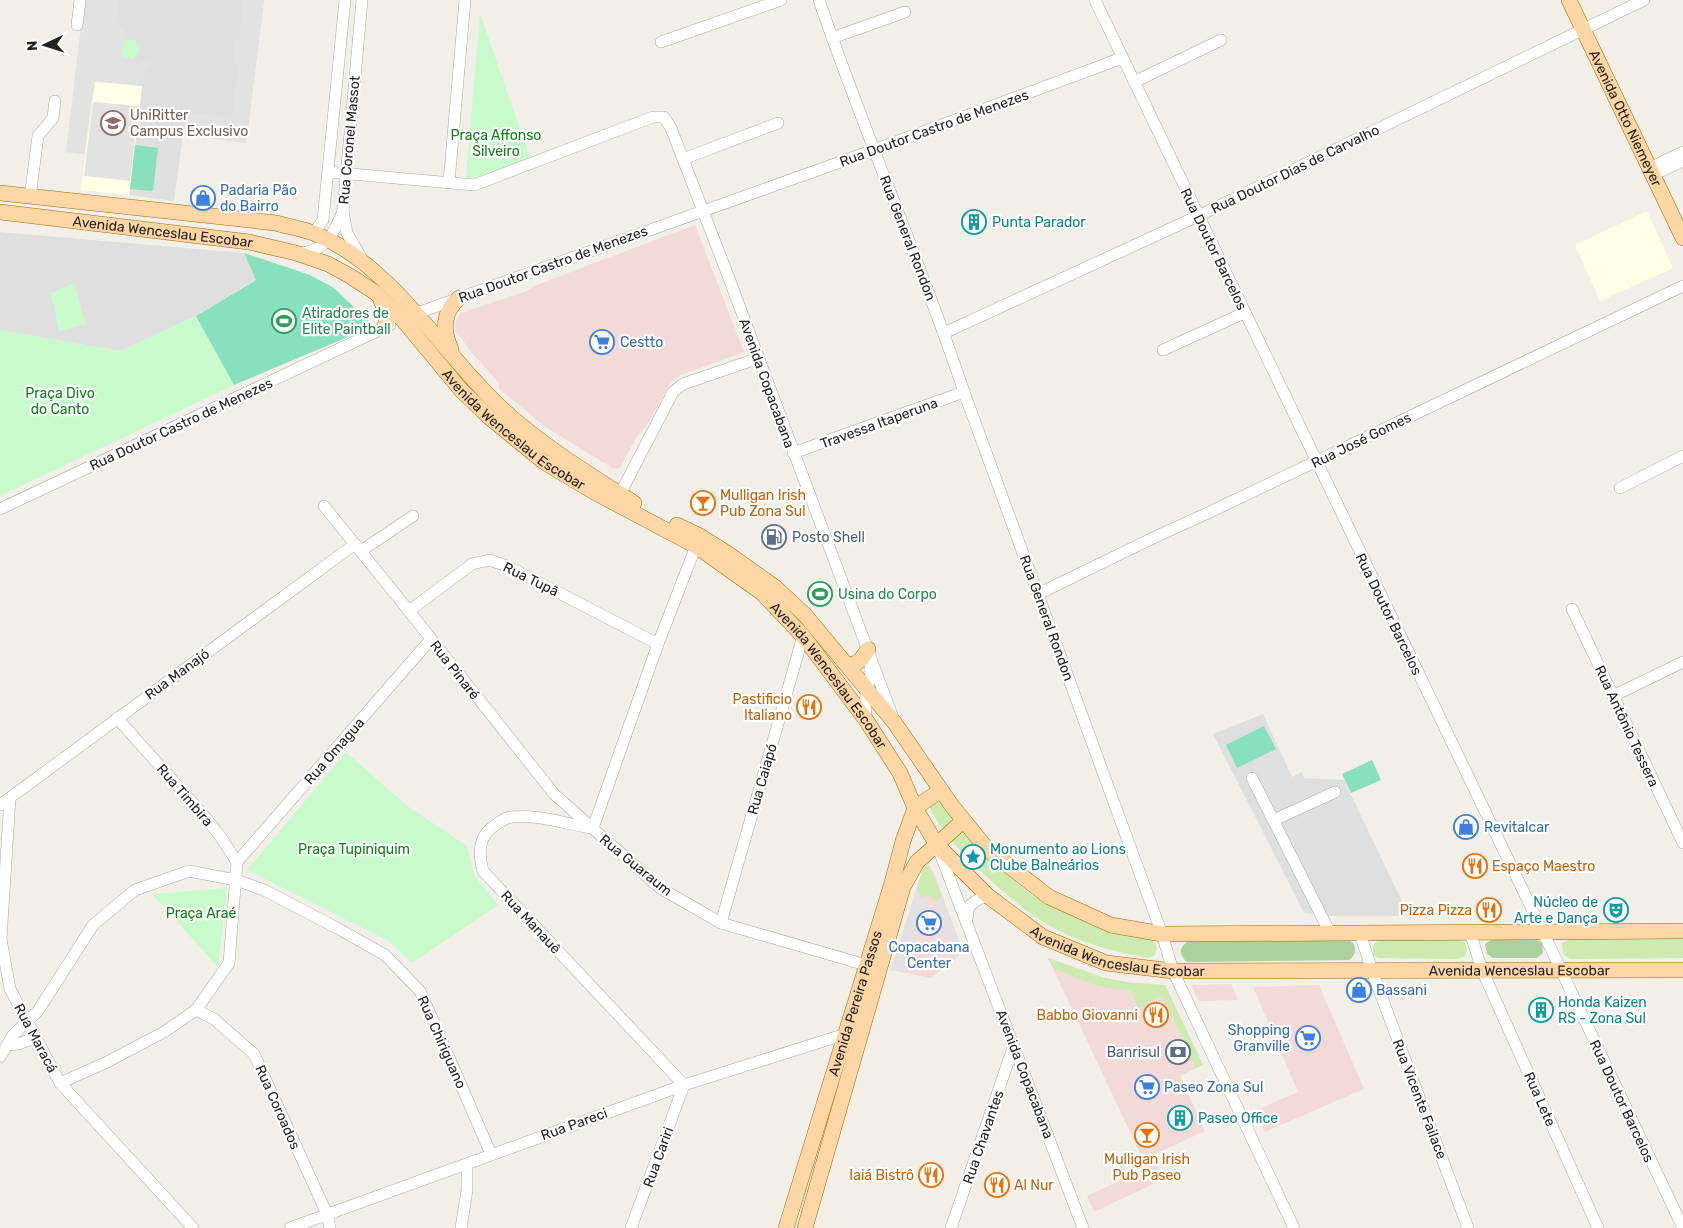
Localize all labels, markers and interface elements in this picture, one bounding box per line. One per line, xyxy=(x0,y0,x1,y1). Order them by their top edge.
north arrow xyxy=(20,20,70,70)
text: N xyxy=(24,40,41,51)
street label: Avenida Otto Niemeyer xyxy=(1585,47,1665,190)
street label: Rua Coronel Massot xyxy=(335,74,364,205)
street label: Rua Doutor Castro de Menezes xyxy=(837,86,1031,171)
place label: UniRitter Campus Exclusivo xyxy=(130,107,248,140)
school or university icon: UniRitter Campus Exclusivo xyxy=(100,110,126,136)
street label: Rua Doutor Dias de Carvalho xyxy=(1208,121,1382,218)
park label: Praça Affonso Silveiro xyxy=(451,127,541,160)
street label: Rua General Rondon xyxy=(876,173,939,303)
place label: Padaria Pão do Bairro xyxy=(220,182,297,215)
shop icon: Padaria Pão do Bairro xyxy=(190,185,216,211)
street label: Rua Doutor Barcelos xyxy=(1177,186,1250,313)
building icon: Punta Parador xyxy=(961,209,987,235)
street label: Avenida Wenceslau Escobar xyxy=(72,213,255,252)
place label: Punta Parador xyxy=(992,214,1086,231)
street label: Rua Doutor Castro de Menezes xyxy=(456,222,650,307)
place label: Atiradores de Elite Paintball xyxy=(302,305,391,338)
sports icon: Atiradores de Elite Paintball xyxy=(271,308,297,334)
street label: Avenida Copacabana xyxy=(735,316,798,450)
supermarket icon: Cestto xyxy=(589,329,615,355)
place label: Cestto xyxy=(620,334,663,351)
street label: Avenida Wenceslau Escobar xyxy=(438,366,589,494)
street label: Rua Doutor Castro de Menezes xyxy=(87,374,275,474)
park label: Praça Divo do Canto xyxy=(25,385,95,418)
street label: Travessa Itaperuna xyxy=(818,394,940,453)
street label: Rua José Gomes xyxy=(1308,409,1414,472)
place label: Mulligan Irish Pub Zona Sul xyxy=(720,487,806,520)
bar icon: Mulligan Irish Pub Zona Sul xyxy=(690,490,716,516)
fuel station icon: Posto Shell xyxy=(761,524,787,550)
place label: Posto Shell xyxy=(792,529,865,546)
street label: Rua Doutor Barcelos xyxy=(1352,551,1425,678)
street label: Rua General Rondon xyxy=(1016,553,1077,683)
street label: Rua Tupã xyxy=(500,559,561,600)
sports icon: Usina do Corpo xyxy=(807,581,833,607)
place label: Usina do Corpo xyxy=(838,586,937,603)
street label: Avenida Wenceslau Escobar xyxy=(766,599,891,753)
street label: Rua Pinaré xyxy=(426,637,483,703)
street label: Rua Manajó xyxy=(142,645,213,703)
street label: Rua Antônio Tessera xyxy=(1591,663,1662,790)
place label: Pastificio Italiano xyxy=(733,691,792,724)
restaurant icon: Pastificio Italiano xyxy=(796,694,822,720)
street label: Rua Omagua xyxy=(301,714,368,788)
street label: Rua Caiapó xyxy=(744,742,781,817)
street label: Rua Timbira xyxy=(153,761,216,830)
shop icon: Revitalcar xyxy=(1453,814,1479,840)
place label: Revitalcar xyxy=(1484,819,1550,836)
street label: Rua Guaraum xyxy=(596,831,675,900)
park label: Praça Tupiniquim xyxy=(298,841,410,858)
place label: Monumento ao Lions Clube Balneários xyxy=(990,841,1126,874)
place icon: Monumento ao Lions Clube Balneários xyxy=(960,844,986,870)
restaurant icon: Espaço Maestro xyxy=(1462,853,1488,879)
place label: Espaço Maestro xyxy=(1492,858,1595,875)
street label: Rua Manauê xyxy=(497,887,564,958)
place label: Núcleo de Arte e Dança xyxy=(1514,894,1598,927)
restaurant icon: Pizza Pizza xyxy=(1476,897,1502,923)
theatre icon: Núcleo de Arte e Dança xyxy=(1603,897,1629,923)
place label: Pizza Pizza xyxy=(1400,902,1472,919)
park label: Praça Araé xyxy=(166,905,236,922)
supermarket icon: Copacabana Center xyxy=(916,910,942,936)
street label: Avenida Wenceslau Escobar xyxy=(1027,922,1206,980)
street label: Avenida Pereira Passos xyxy=(825,929,886,1078)
place label: Copacabana Center xyxy=(888,939,970,972)
street label: Avenida Wenceslau Escobar xyxy=(1429,962,1611,979)
shop icon: Bassani xyxy=(1346,977,1372,1003)
place label: Bassani xyxy=(1376,982,1427,999)
street label: Rua Chiriguano xyxy=(413,993,470,1091)
place label: Honda Kaizen RS - Zona Sul xyxy=(1558,994,1647,1027)
building icon: Honda Kaizen RS - Zona Sul xyxy=(1528,997,1554,1023)
street label: Rua Maracá xyxy=(10,1001,61,1076)
restaurant icon: Babbo Giovanni xyxy=(1143,1002,1169,1028)
street label: Avenida Copacabana xyxy=(992,1007,1057,1141)
place label: Babbo Giovanni xyxy=(1037,1007,1138,1024)
place label: Shopping Granville xyxy=(1228,1022,1290,1055)
supermarket icon: Shopping Granville xyxy=(1295,1025,1321,1051)
street label: Rua Vicente Failace xyxy=(1389,1037,1450,1162)
street label: Rua Doutor Barcelos xyxy=(1586,1037,1657,1165)
bank icon: Banrisul xyxy=(1165,1039,1191,1065)
place label: Banrisul xyxy=(1107,1044,1160,1061)
street label: Rua Coroados xyxy=(251,1062,304,1152)
street label: Rua Lete xyxy=(1520,1069,1559,1129)
supermarket icon: Paseo Zona Sul xyxy=(1134,1074,1160,1100)
place label: Paseo Zona Sul xyxy=(1164,1079,1263,1096)
street label: Rua Chavantes xyxy=(959,1088,1008,1186)
street label: Rua Pareci xyxy=(539,1105,610,1144)
building icon: Paseo Office xyxy=(1167,1105,1193,1131)
place label: Paseo Office xyxy=(1198,1110,1278,1127)
bar icon: Mulligan Irish Pub Paseo xyxy=(1134,1122,1160,1148)
street label: Rua Cariri xyxy=(640,1125,677,1190)
place label: Mulligan Irish Pub Paseo xyxy=(1104,1151,1190,1184)
restaurant icon: Iaiá Bistrô xyxy=(918,1162,944,1188)
place label: Iaiá Bistrô xyxy=(849,1167,914,1184)
restaurant icon: Al Nur xyxy=(984,1172,1010,1198)
place label: Al Nur xyxy=(1014,1177,1054,1194)

